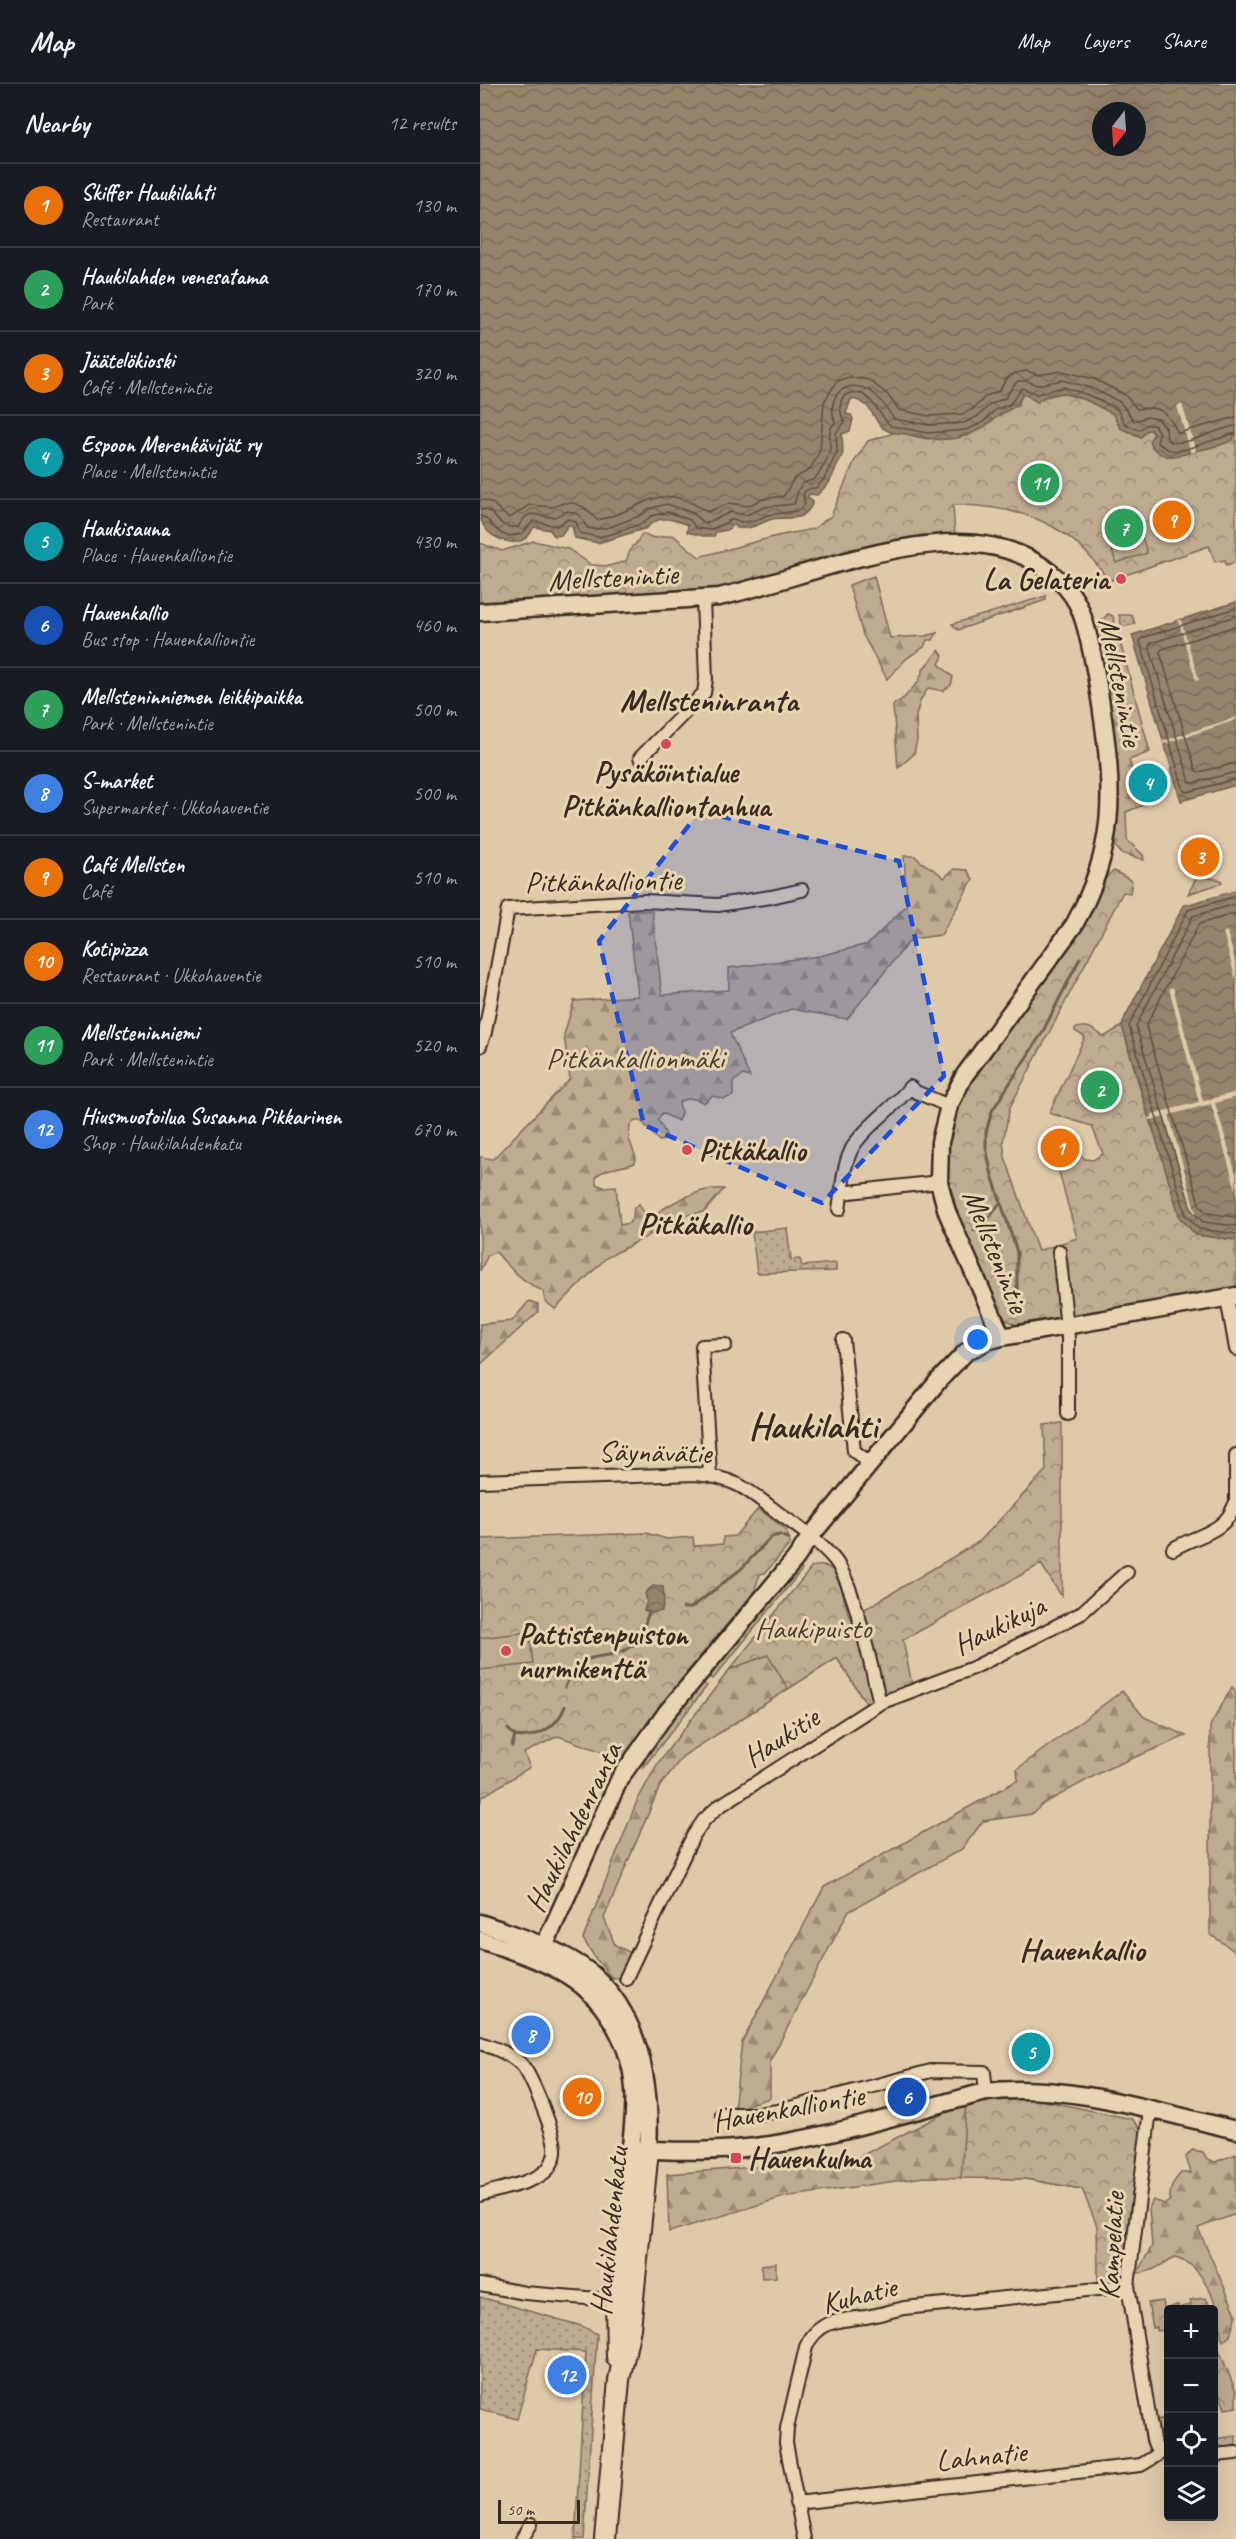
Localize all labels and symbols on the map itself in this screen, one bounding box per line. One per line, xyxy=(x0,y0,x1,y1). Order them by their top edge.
north arrow xyxy=(1092,102,1146,156)
pin: 11 xyxy=(1020,460,1060,506)
pin: 9 xyxy=(1152,498,1192,542)
pin: 7 xyxy=(1104,506,1144,550)
street label: Mellstenintie xyxy=(547,555,681,599)
place label: La Gelateria xyxy=(983,560,1111,598)
marker: La Gelateria xyxy=(1114,572,1128,586)
street label: Mellstenintie xyxy=(1090,615,1152,752)
district label: Mellsteninranta xyxy=(620,680,801,721)
marker: Pysäköintialue Pitkänkalliontanhua xyxy=(659,737,673,751)
place label: Pysäköintialue Pitkänkalliontanhua xyxy=(562,753,773,825)
pin: 4 xyxy=(1128,760,1168,806)
pin: 3 xyxy=(1180,834,1220,880)
street label: Pitkänkalliontie xyxy=(524,861,684,901)
park label: Pitkänkallionmäki xyxy=(546,1039,727,1077)
pin: 2 xyxy=(1080,1068,1120,1112)
pin: 1 xyxy=(1040,1126,1080,1170)
place label: Pitkäkallio xyxy=(699,1131,808,1169)
marker: Pitkäkallio xyxy=(680,1143,694,1157)
street label: Mellstenintie xyxy=(954,1184,1039,1320)
district label: Pitkäkallio xyxy=(638,1203,754,1244)
your location xyxy=(963,1325,992,1354)
district label: Haukilahti xyxy=(749,1403,881,1449)
street label: Säynävätie xyxy=(598,1432,714,1472)
street label: Haukikuja xyxy=(947,1586,1053,1664)
park label: Haukipuisto xyxy=(755,1609,873,1647)
place label: Pattistenpuiston nurmikenttä xyxy=(518,1615,690,1687)
marker: Pattistenpuiston nurmikenttä xyxy=(499,1644,513,1658)
street label: Haukitie xyxy=(736,1697,828,1776)
street label: Haukilahdenranta xyxy=(516,1734,631,1918)
district label: Hauenkallio xyxy=(1019,1929,1147,1970)
pin: 8 xyxy=(512,2012,550,2058)
pin: 5 xyxy=(1012,2030,1050,2074)
pin: 10 xyxy=(562,2074,602,2120)
pin: 6 xyxy=(888,2074,926,2120)
street label: Hauenkalliontie xyxy=(709,2076,869,2140)
place label: Hauenkulma xyxy=(748,2139,873,2177)
street label: Haukilahdenkatu xyxy=(581,2143,637,2317)
marker: Hauenkulma xyxy=(729,2151,743,2165)
street label: Kampelatie xyxy=(1089,2189,1133,2301)
street label: Kuhatie xyxy=(818,2267,902,2323)
pin: 12 xyxy=(548,2352,586,2398)
street label: Lahnatie xyxy=(934,2432,1030,2480)
scale bar xyxy=(498,2497,580,2524)

